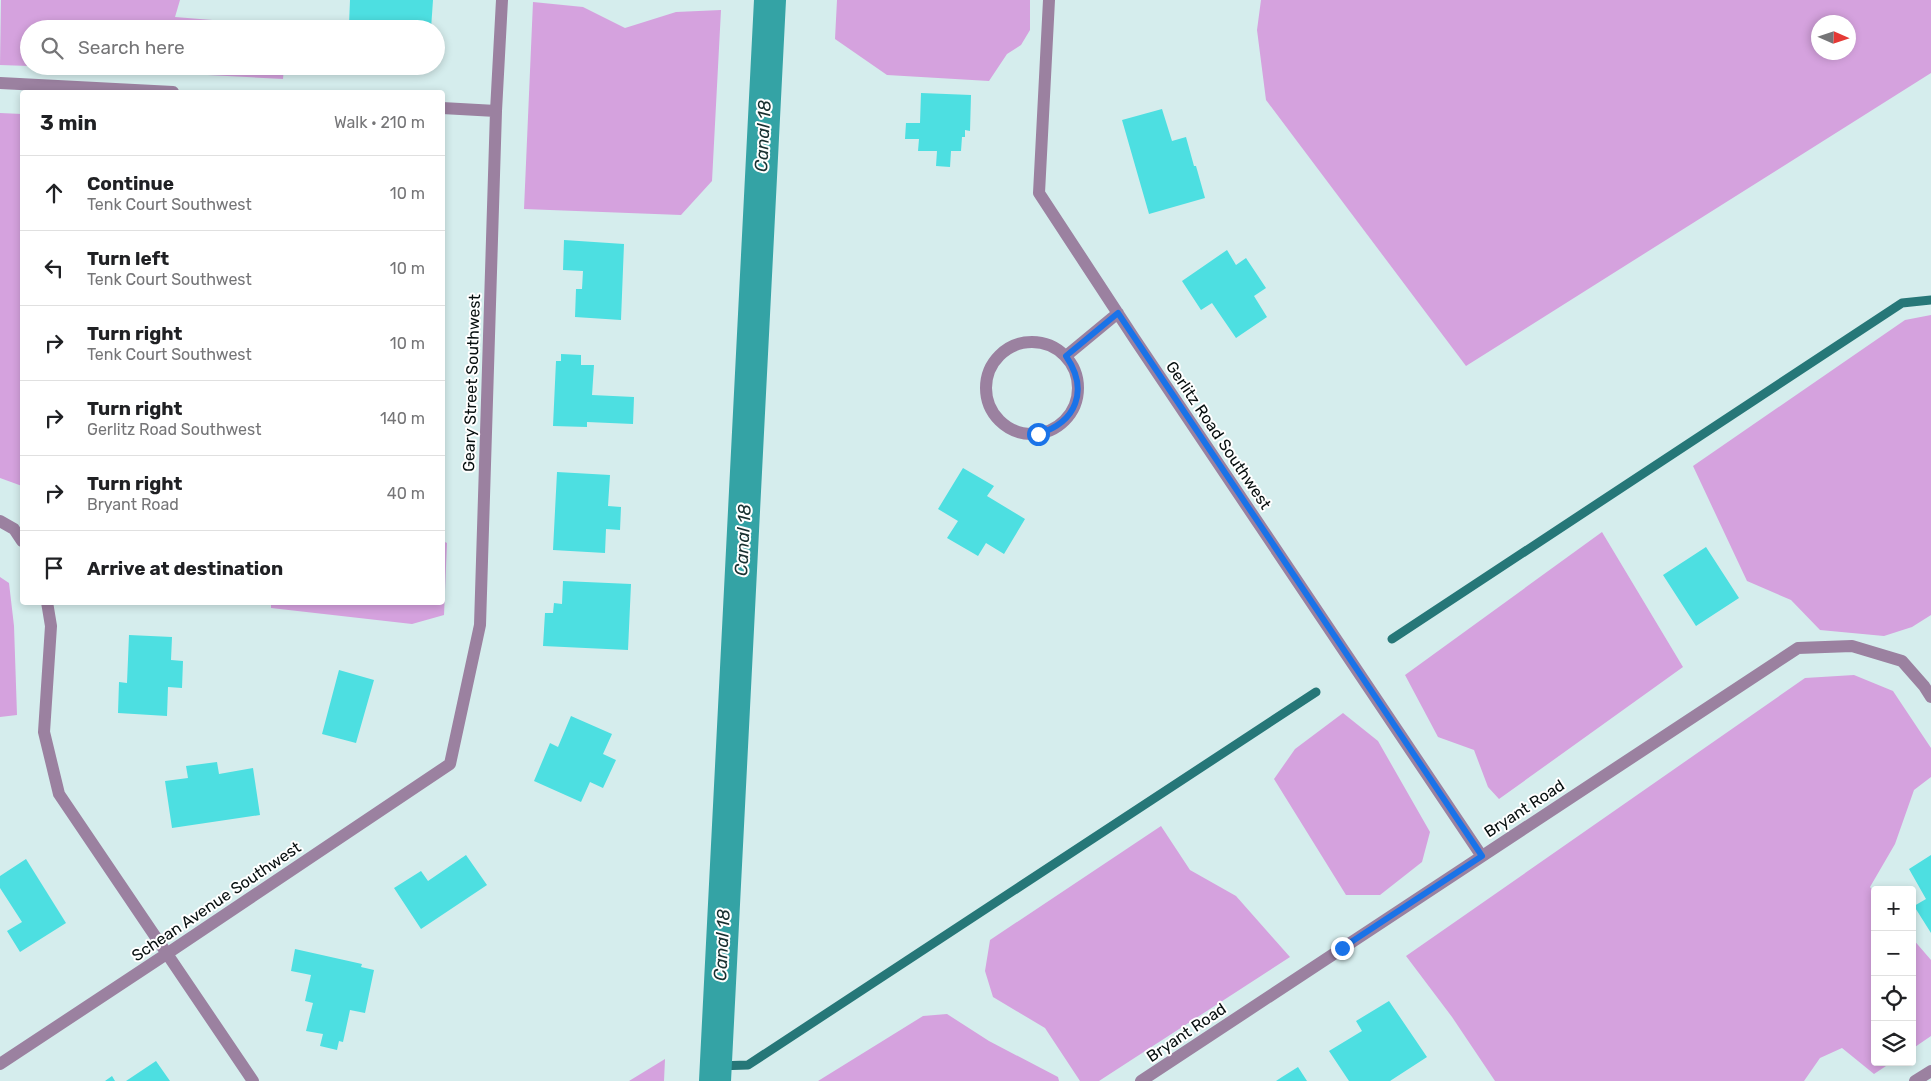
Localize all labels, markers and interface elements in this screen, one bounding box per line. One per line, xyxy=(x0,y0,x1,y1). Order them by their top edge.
north arrow xyxy=(1811,15,1856,60)
search box xyxy=(20,20,445,75)
icon: search xyxy=(38,34,66,62)
text: Search here xyxy=(78,36,185,59)
water label: Canal 18 xyxy=(750,100,776,172)
text: 3 min xyxy=(40,110,97,135)
text: Walk · 210 m xyxy=(334,113,425,132)
text: Continue xyxy=(87,172,174,195)
icon: ahead xyxy=(40,179,68,207)
text: 10 m xyxy=(390,184,425,203)
text: Tenk Court Southwest xyxy=(87,195,252,214)
text: Turn left xyxy=(87,247,169,270)
icon: left xyxy=(40,254,68,282)
text: 10 m xyxy=(390,259,425,278)
text: Tenk Court Southwest xyxy=(87,270,252,289)
street label: Geary Street Southwest xyxy=(459,294,484,472)
text: Turn right xyxy=(87,322,182,345)
icon: right xyxy=(40,329,68,357)
text: 10 m xyxy=(390,334,425,353)
text: Tenk Court Southwest xyxy=(87,345,252,364)
street label: Gerlitz Road Southwest xyxy=(1162,358,1275,513)
text: Turn right xyxy=(87,397,182,420)
icon: right xyxy=(40,404,68,432)
text: 140 m xyxy=(380,409,425,428)
text: Gerlitz Road Southwest xyxy=(87,420,262,439)
route start xyxy=(1027,423,1050,446)
text: Turn right xyxy=(87,472,182,495)
icon: right xyxy=(40,479,68,507)
text: 40 m xyxy=(387,484,425,503)
text: Bryant Road xyxy=(87,495,179,514)
water label: Canal 18 xyxy=(730,504,756,576)
icon: arrive xyxy=(40,554,68,582)
text: Arrive at destination xyxy=(87,557,283,580)
street label: Bryant Road xyxy=(1481,775,1568,841)
street label: Schean Avenue Southwest xyxy=(128,838,305,965)
map controls xyxy=(1871,886,1916,1066)
button: + xyxy=(1871,886,1916,931)
water label: Canal 18 xyxy=(709,909,735,981)
button: − xyxy=(1871,931,1916,976)
route end xyxy=(1331,937,1354,960)
button: locate xyxy=(1871,976,1916,1021)
street label: Bryant Road xyxy=(1143,999,1230,1066)
button: layers xyxy=(1871,1021,1916,1066)

